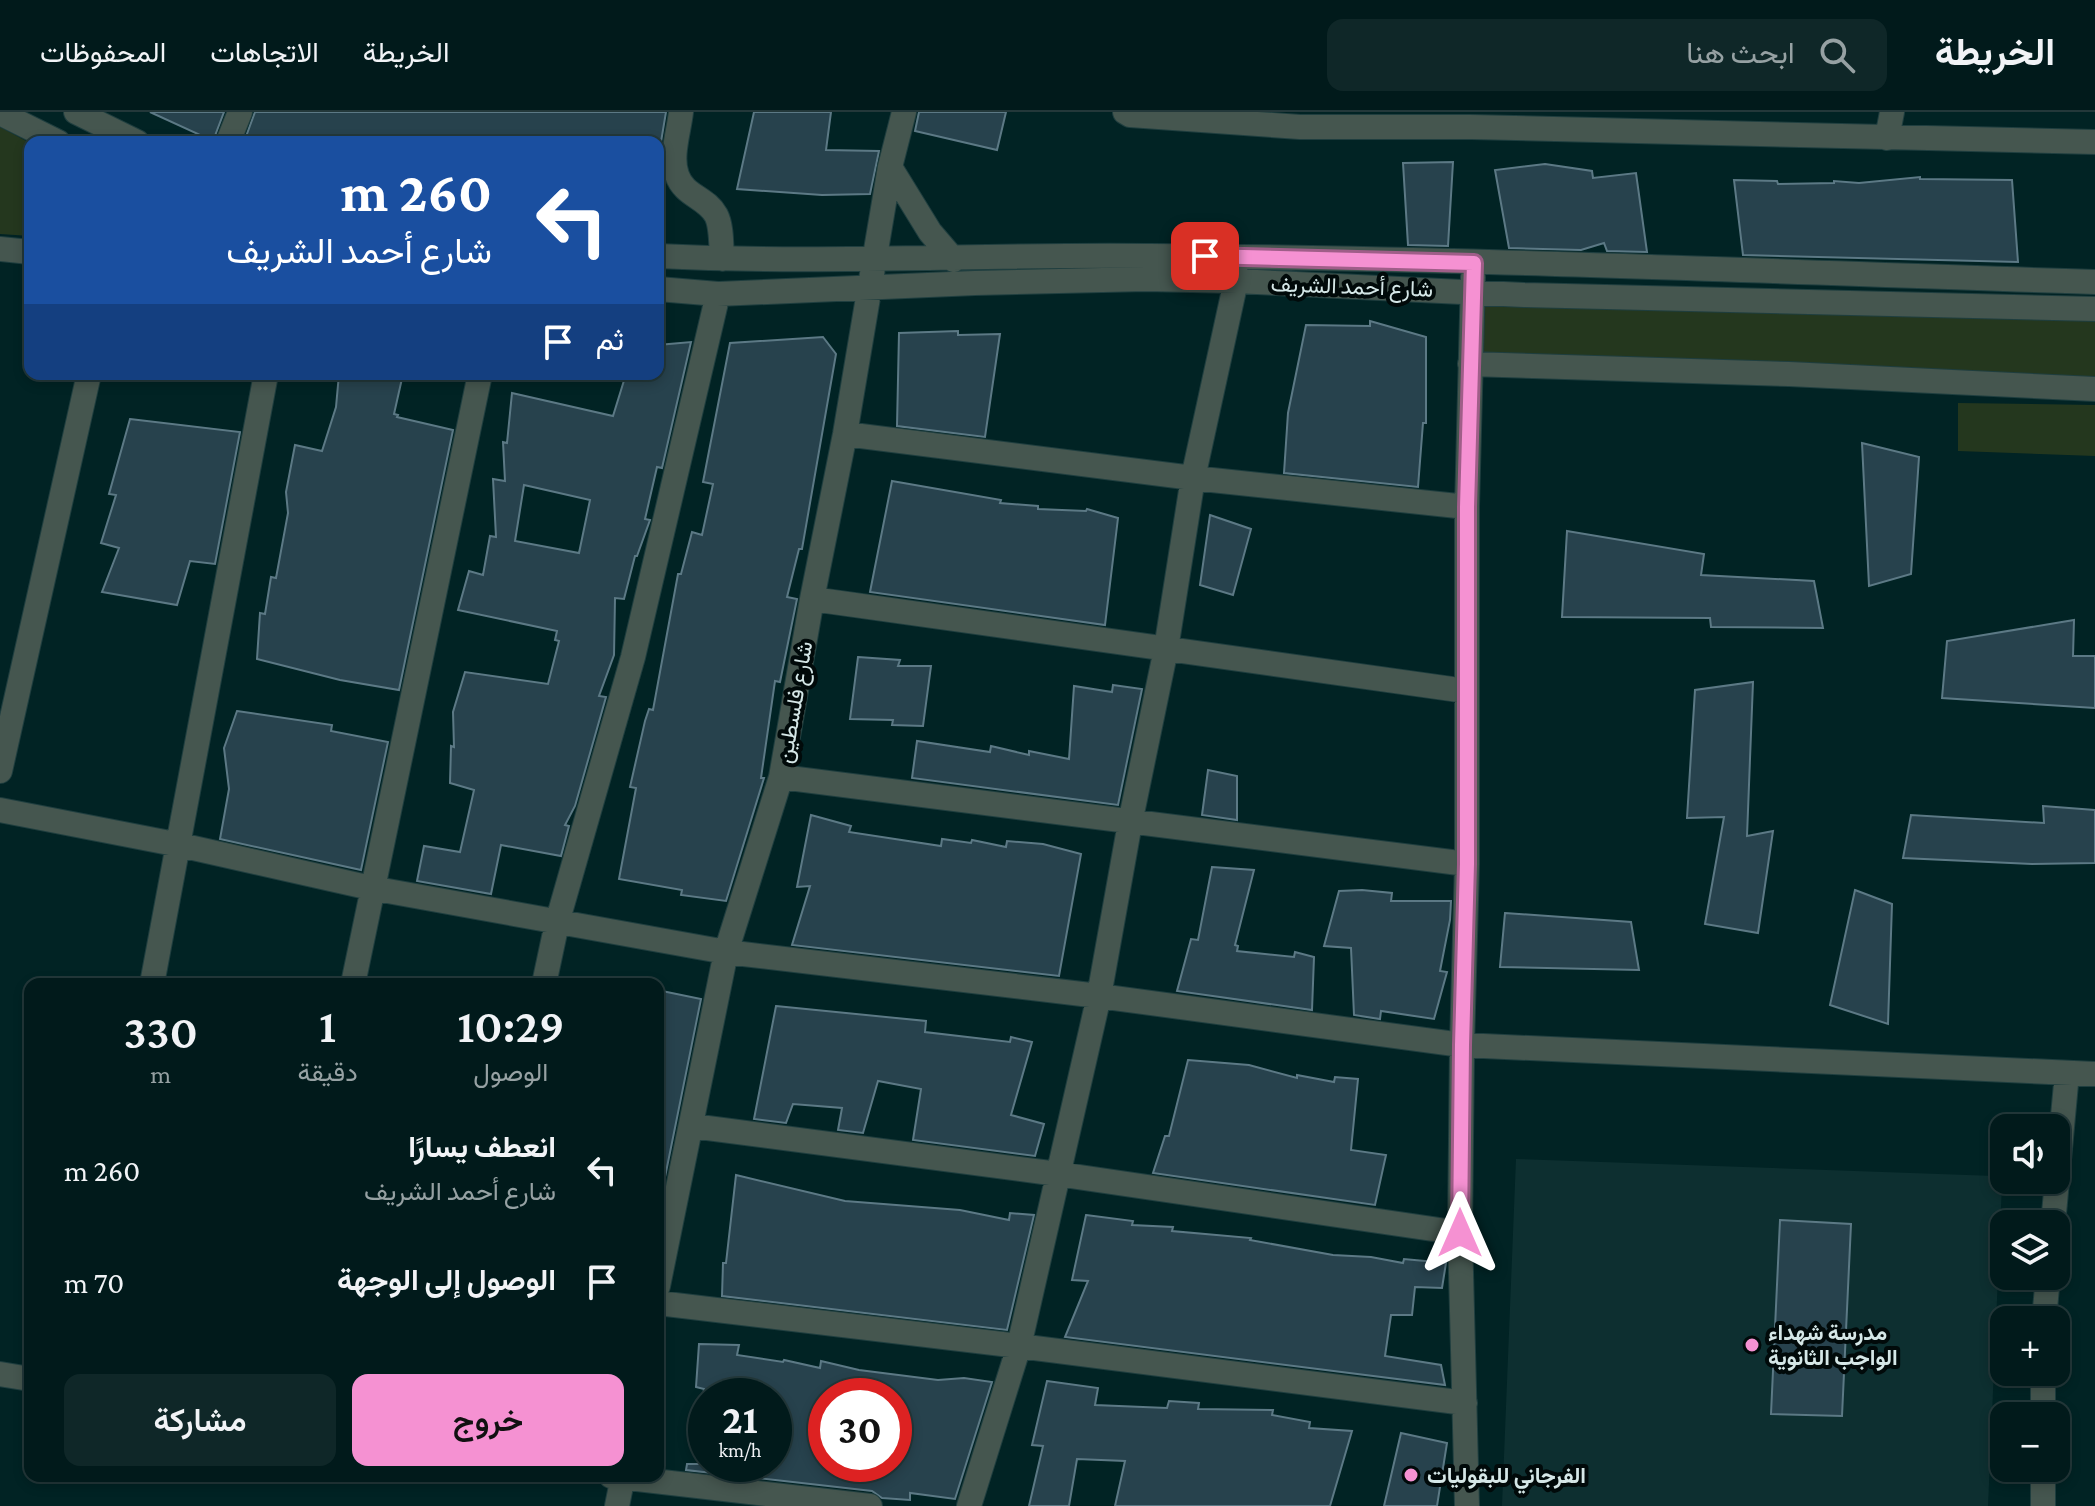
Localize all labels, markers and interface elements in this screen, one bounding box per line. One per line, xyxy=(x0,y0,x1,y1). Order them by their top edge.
search box xyxy=(1327,19,1887,91)
text: الخريطة xyxy=(1935,31,2055,73)
icon: search xyxy=(1815,33,1859,77)
text: ابحث هنا xyxy=(1686,36,1795,69)
text: المحفوظات xyxy=(40,37,166,68)
text: الاتجاهات xyxy=(210,37,319,68)
text: الخريطة xyxy=(363,37,449,68)
text: 260 m xyxy=(341,161,492,223)
icon: left xyxy=(520,168,624,272)
pin xyxy=(1171,222,1239,290)
text: شارع أحمد الشريف xyxy=(226,231,492,271)
icon: arrive xyxy=(1183,234,1227,278)
street label: شارع أحمد الشريف xyxy=(1270,271,1434,304)
icon: arrive xyxy=(536,320,580,364)
text: ثم xyxy=(596,323,624,356)
street label: شارع فلسطين xyxy=(771,639,819,765)
text: 1 xyxy=(319,999,336,1052)
text: 10:29 xyxy=(457,999,564,1052)
text: 330 xyxy=(124,1005,198,1058)
text: دقيقة xyxy=(297,1058,358,1087)
text: الوصول xyxy=(473,1058,548,1087)
text: m xyxy=(150,1060,171,1089)
map controls xyxy=(1990,1114,2070,1482)
button: sound xyxy=(1990,1114,2070,1194)
text: انعطف يسارًا xyxy=(408,1130,556,1163)
icon: left xyxy=(580,1148,624,1192)
text: 260 m xyxy=(64,1154,140,1187)
text: شارع أحمد الشريف xyxy=(364,1177,556,1206)
position arrow xyxy=(1418,1191,1502,1275)
button: layers xyxy=(1990,1210,2070,1290)
icon: arrive xyxy=(580,1260,624,1304)
text: الوصول إلى الوجهة xyxy=(337,1263,556,1296)
text: 70 m xyxy=(64,1266,124,1299)
button: + xyxy=(1990,1306,2070,1386)
place label: مدرسة شهداء الواجب الثانوية xyxy=(1768,1320,1898,1371)
marker: مدرسة شهداء الواجب الثانوية xyxy=(1743,1336,1761,1354)
button: مشاركة xyxy=(64,1374,336,1466)
button: خروج xyxy=(352,1374,624,1466)
speed limit sign: 30 xyxy=(808,1378,912,1482)
text: 21 xyxy=(722,1397,758,1442)
button: − xyxy=(1990,1402,2070,1482)
text: km/h xyxy=(718,1439,762,1461)
place label: الفرجاني للبقوليات xyxy=(1427,1463,1586,1494)
marker: الفرجاني للبقوليات xyxy=(1402,1466,1420,1484)

